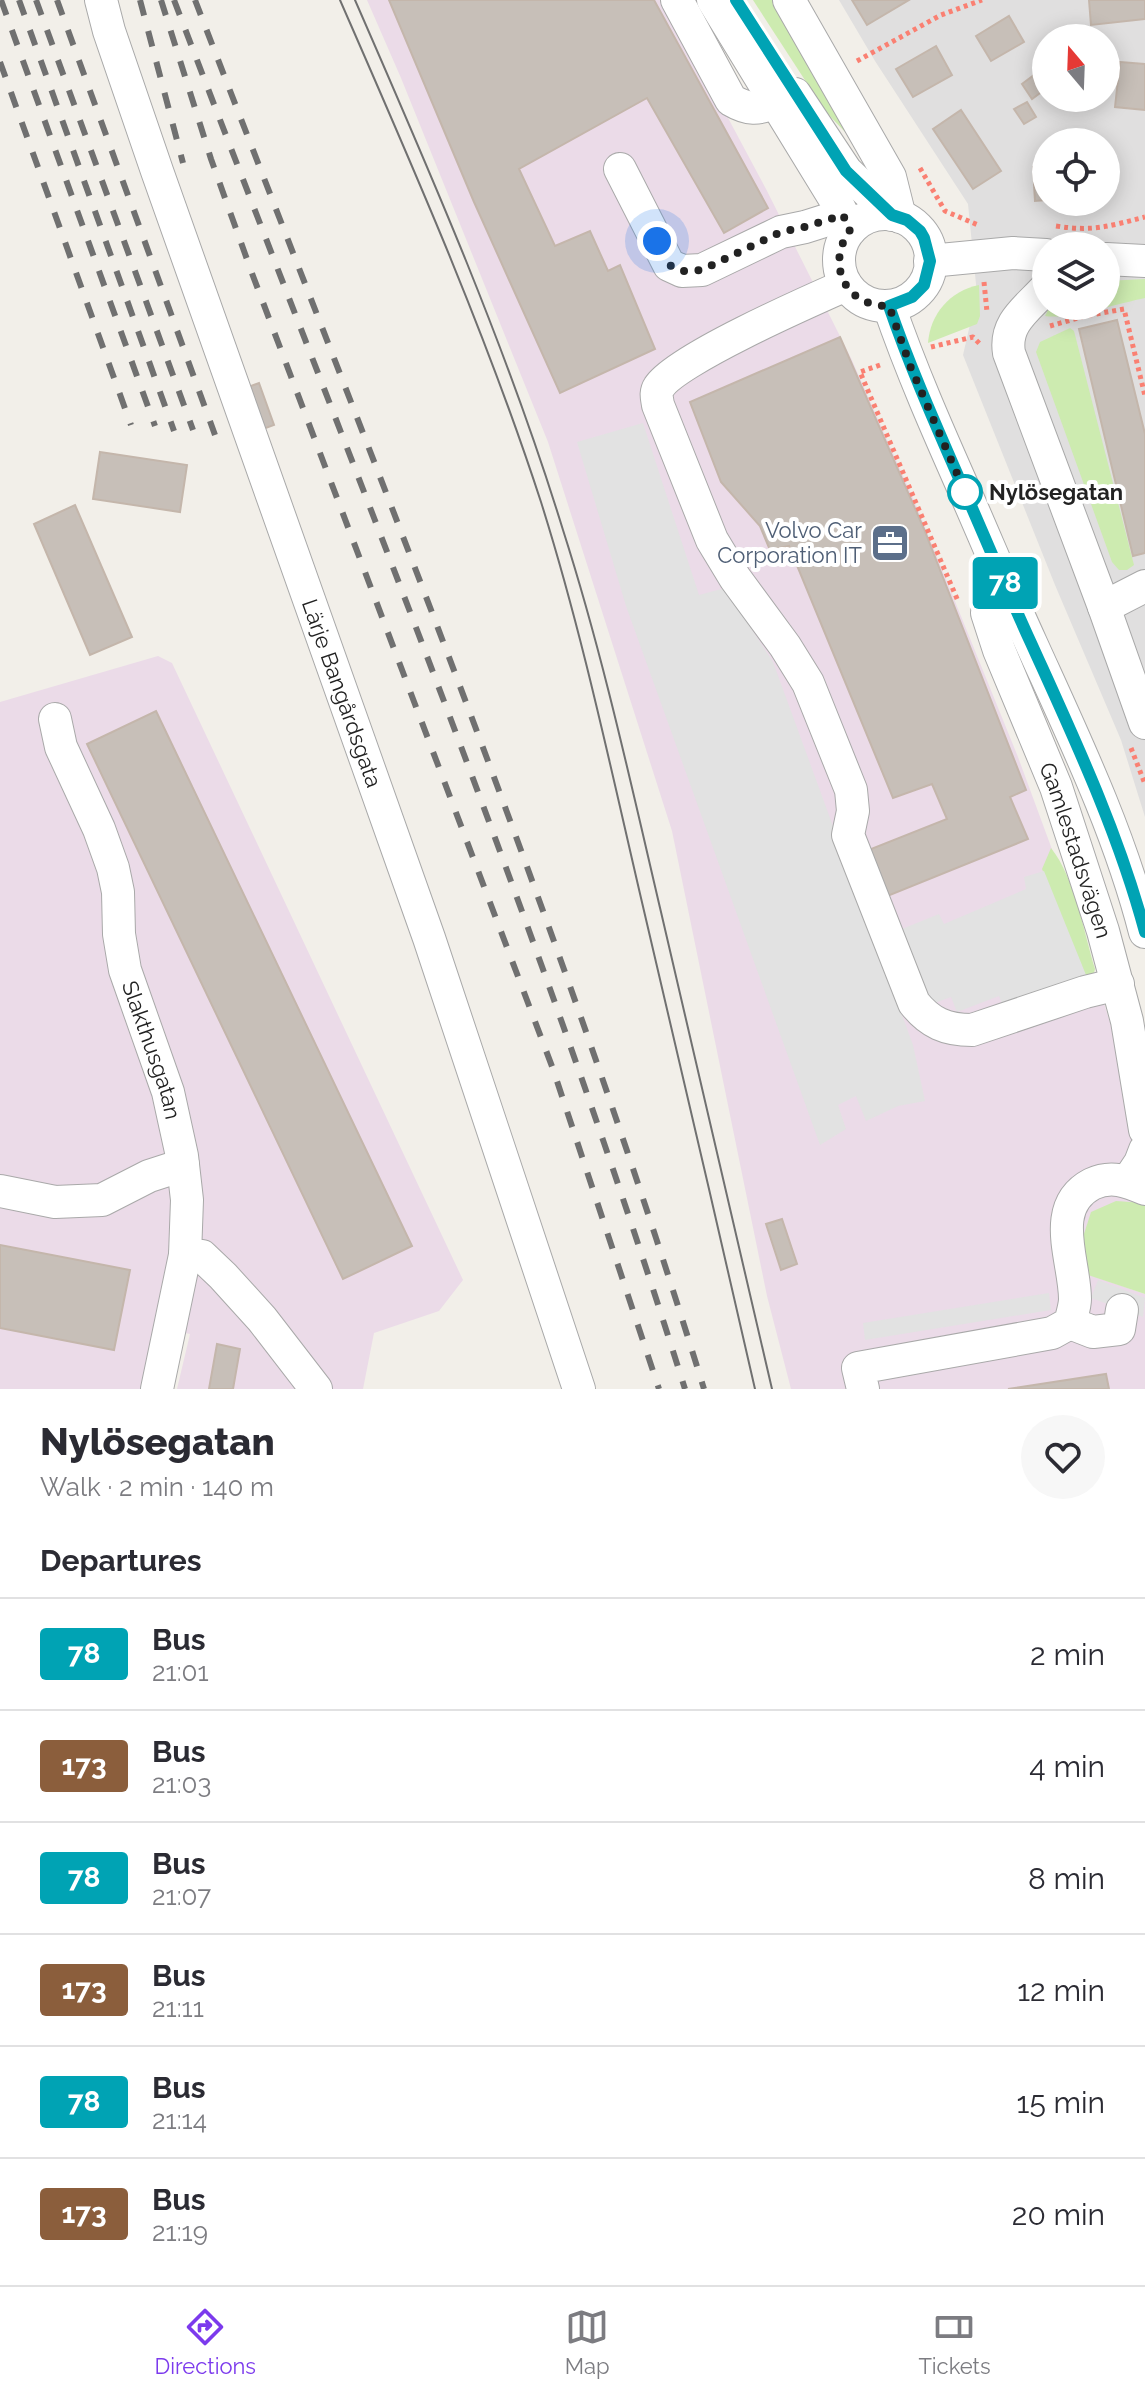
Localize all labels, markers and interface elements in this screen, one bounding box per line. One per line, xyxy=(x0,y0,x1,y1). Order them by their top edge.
north arrow xyxy=(1032,24,1120,112)
map controls xyxy=(1032,24,1120,320)
button: locate xyxy=(1032,128,1120,216)
your location xyxy=(637,221,677,261)
button: layers xyxy=(1032,232,1120,320)
marker: Nylösegatan xyxy=(948,475,982,509)
place label: Nylösegatan xyxy=(989,479,1123,505)
place label: Volvo Car Corporation IT xyxy=(717,517,863,568)
office icon: Volvo Car Corporation IT xyxy=(869,522,911,564)
line badge: 78 xyxy=(969,557,1041,609)
text: 78 xyxy=(989,566,1021,599)
street label: Lärje Bangårdsgata xyxy=(297,596,387,791)
street label: Gamlestadsvägen xyxy=(1034,758,1117,941)
street label: Slakthusgatan xyxy=(117,977,187,1122)
button: heart xyxy=(1021,1415,1105,1499)
text: Nylösegatan xyxy=(40,1419,275,1464)
text: Walk · 2 min · 140 m xyxy=(40,1472,274,1502)
text: Departures xyxy=(40,1543,202,1578)
text: Bus xyxy=(152,1622,206,1657)
text: 78 xyxy=(68,1637,100,1670)
text: 2 min xyxy=(1030,1637,1105,1672)
text: 21:01 xyxy=(152,1657,209,1687)
text: Bus xyxy=(152,1734,206,1769)
text: 173 xyxy=(61,1749,107,1782)
text: 4 min xyxy=(1029,1749,1105,1784)
text: 21:03 xyxy=(152,1769,211,1799)
text: Bus xyxy=(152,1846,206,1881)
text: 78 xyxy=(68,1861,100,1894)
text: 8 min xyxy=(1028,1861,1105,1896)
text: 21:07 xyxy=(152,1881,211,1911)
text: Bus xyxy=(152,1958,206,1993)
text: 173 xyxy=(61,1973,107,2006)
text: 12 min xyxy=(1017,1973,1105,2008)
text: 21:11 xyxy=(152,1993,204,2023)
text: Bus xyxy=(152,2070,206,2105)
text: 78 xyxy=(68,2085,100,2118)
text: 15 min xyxy=(1017,2085,1105,2120)
text: 21:14 xyxy=(152,2105,207,2135)
text: Bus xyxy=(152,2182,206,2217)
text: 173 xyxy=(61,2197,107,2230)
text: 20 min xyxy=(1012,2197,1105,2232)
text: 21:19 xyxy=(152,2217,208,2247)
tab: Directions xyxy=(154,2305,256,2379)
tab: Map xyxy=(565,2305,610,2379)
tab: Tickets xyxy=(918,2305,991,2379)

